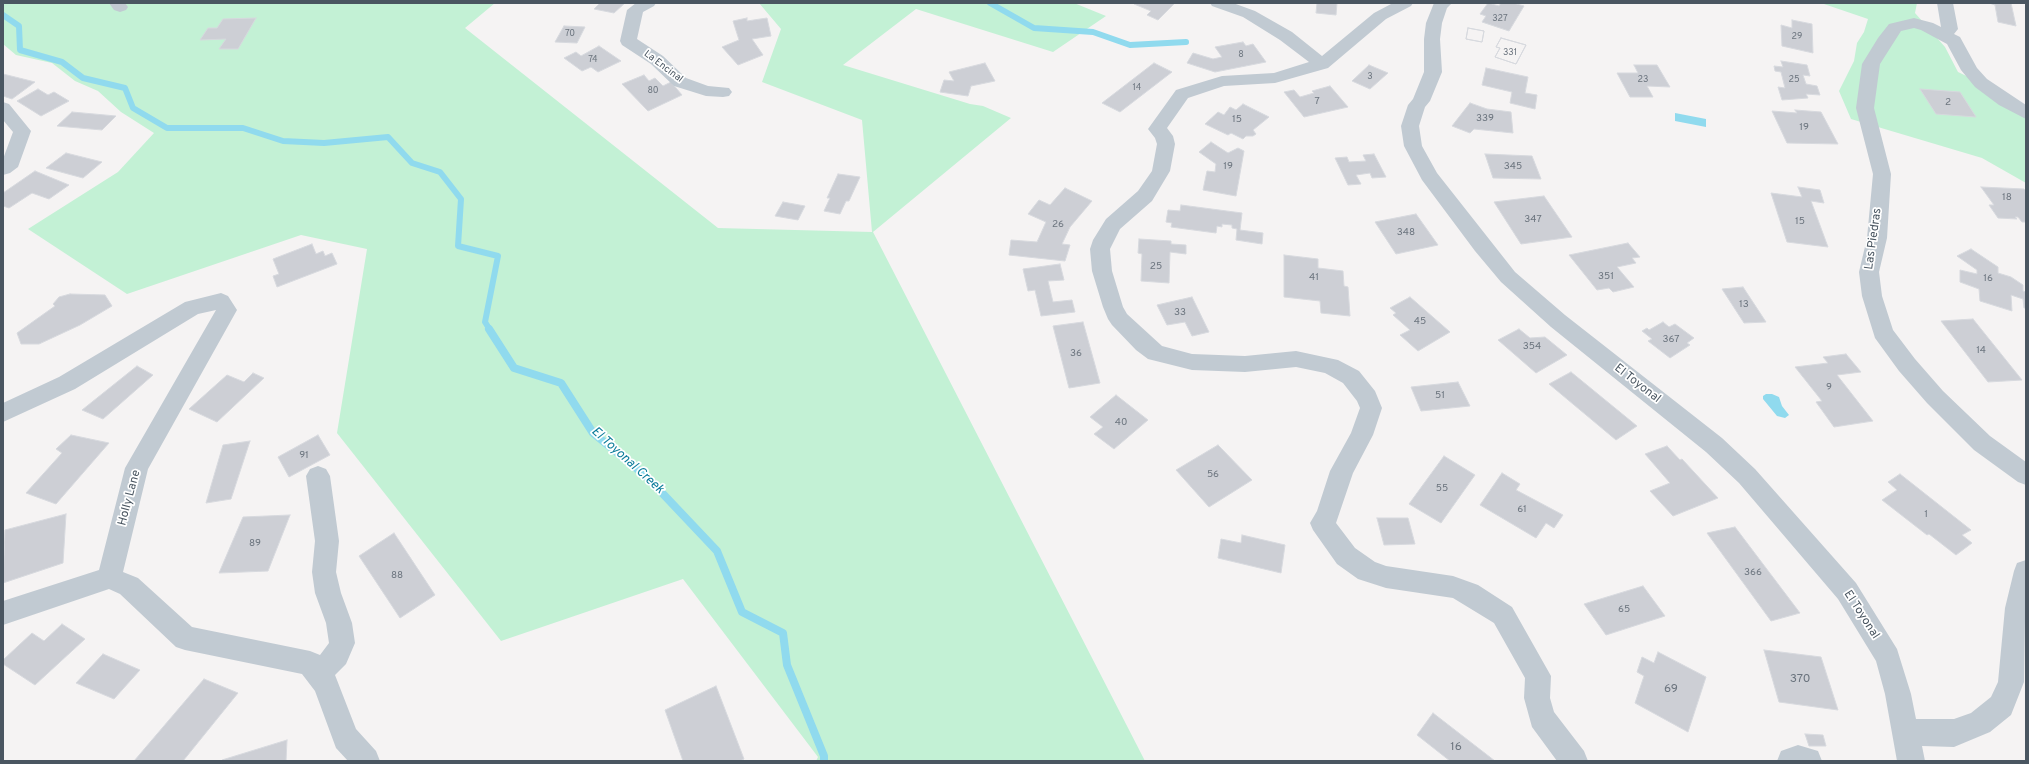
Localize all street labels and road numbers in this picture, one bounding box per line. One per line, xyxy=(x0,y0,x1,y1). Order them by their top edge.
street label: La Encinal xyxy=(641,48,685,86)
street label: Las Piedras xyxy=(1863,207,1885,271)
street label: El Toyonal xyxy=(1611,361,1663,407)
street label: Holly Lane xyxy=(116,469,144,527)
street label: El Toyonal xyxy=(1840,588,1882,642)

